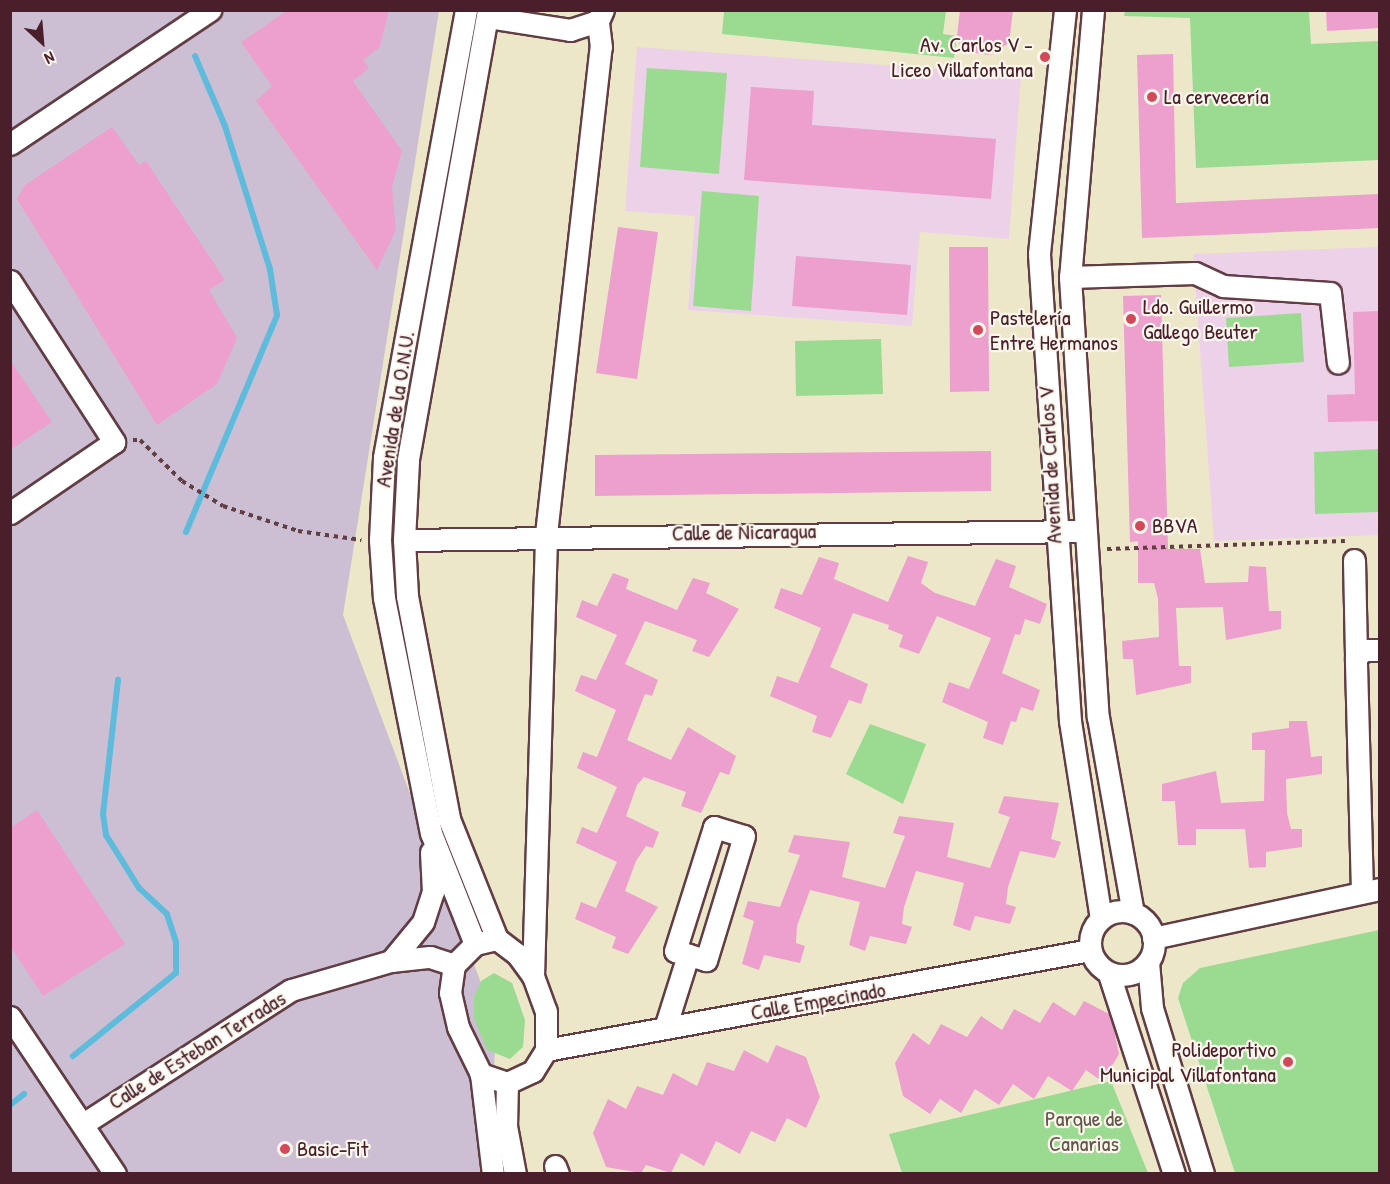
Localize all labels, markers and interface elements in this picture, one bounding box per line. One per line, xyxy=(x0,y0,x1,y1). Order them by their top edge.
north arrow xyxy=(12,12,72,72)
place label: Av. Carlos V - Liceo Villafontana xyxy=(892,31,1033,82)
text: N xyxy=(41,46,59,70)
marker: Av. Carlos V - Liceo Villafontana xyxy=(1038,50,1052,64)
place label: La cervecería xyxy=(1164,84,1268,110)
marker: La cervecería xyxy=(1145,90,1159,104)
place label: Ldo. Guillermo Gallego Beuter xyxy=(1143,293,1258,344)
place label: Pastelería Entre Hermanos xyxy=(990,304,1118,356)
marker: Ldo. Guillermo Gallego Beuter xyxy=(1124,312,1138,326)
marker: Pastelería Entre Hermanos xyxy=(971,323,985,337)
street label: Avenida de la O.N.U. xyxy=(370,329,420,489)
street label: Avenida de Carlos V xyxy=(1033,386,1067,544)
place label: BBVA xyxy=(1152,513,1197,539)
street label: Calle de Nicaragua xyxy=(672,518,816,546)
marker: BBVA xyxy=(1133,519,1147,533)
street label: Calle Empecinado xyxy=(749,976,887,1026)
street label: Calle de Esteban Terradas xyxy=(104,985,290,1115)
place label: Polideportivo Municipal Villafontana xyxy=(1100,1036,1276,1088)
marker: Polideportivo Municipal Villafontana xyxy=(1281,1055,1295,1069)
park label: Parque de Canarias xyxy=(1045,1105,1123,1156)
place label: Basic-Fit xyxy=(297,1136,368,1162)
marker: Basic-Fit xyxy=(278,1142,292,1156)

